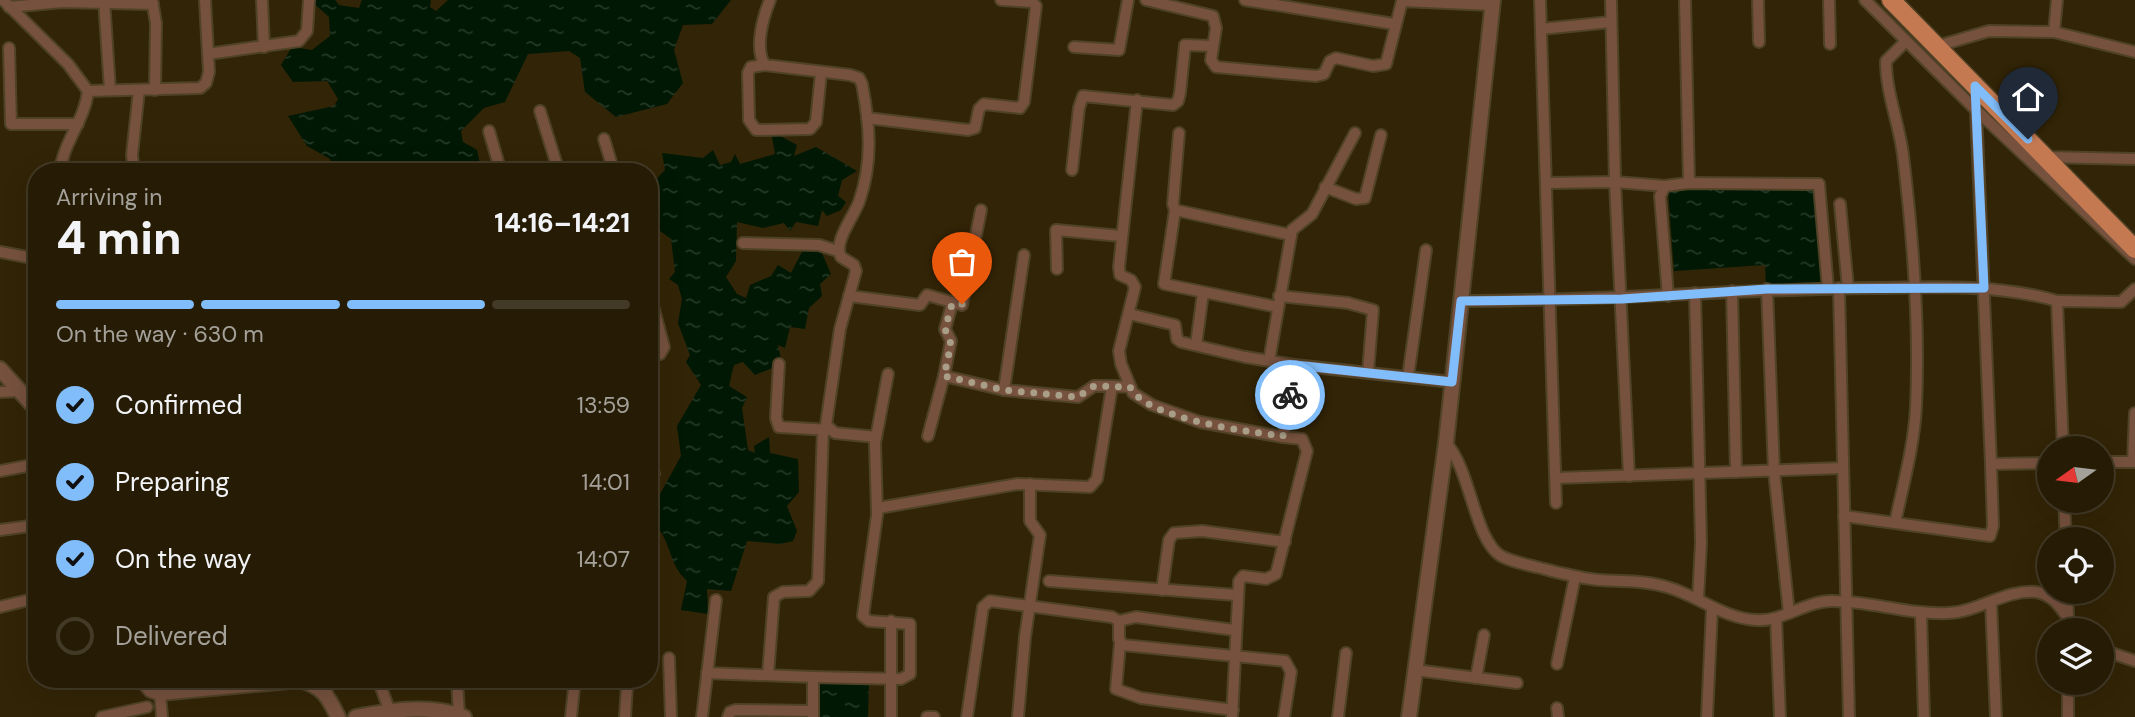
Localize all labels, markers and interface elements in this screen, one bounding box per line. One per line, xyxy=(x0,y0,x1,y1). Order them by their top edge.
pin xyxy=(1998,67,2058,139)
icon: home xyxy=(2009,78,2047,116)
text: Arriving in xyxy=(56,182,162,212)
text: 14:16–14:21 xyxy=(494,206,630,240)
text: 4 min xyxy=(56,208,182,268)
pin xyxy=(932,232,992,304)
icon: bag xyxy=(943,243,981,281)
text: On the way · 630 m xyxy=(56,319,264,349)
courier xyxy=(1255,360,1325,430)
icon: bike xyxy=(1271,376,1309,414)
icon: check xyxy=(56,386,94,424)
text: Confirmed xyxy=(115,388,242,422)
text: 13:59 xyxy=(577,390,630,420)
north arrow xyxy=(2037,436,2114,513)
map controls xyxy=(2037,436,2114,695)
icon: check xyxy=(56,463,94,501)
text: Preparing xyxy=(115,465,230,499)
text: 14:01 xyxy=(581,467,630,497)
button: locate xyxy=(2037,527,2114,604)
icon: check xyxy=(56,540,94,578)
text: On the way xyxy=(115,542,251,576)
text: 14:07 xyxy=(577,544,630,574)
button: layers xyxy=(2037,618,2114,695)
text: Delivered xyxy=(115,619,228,653)

